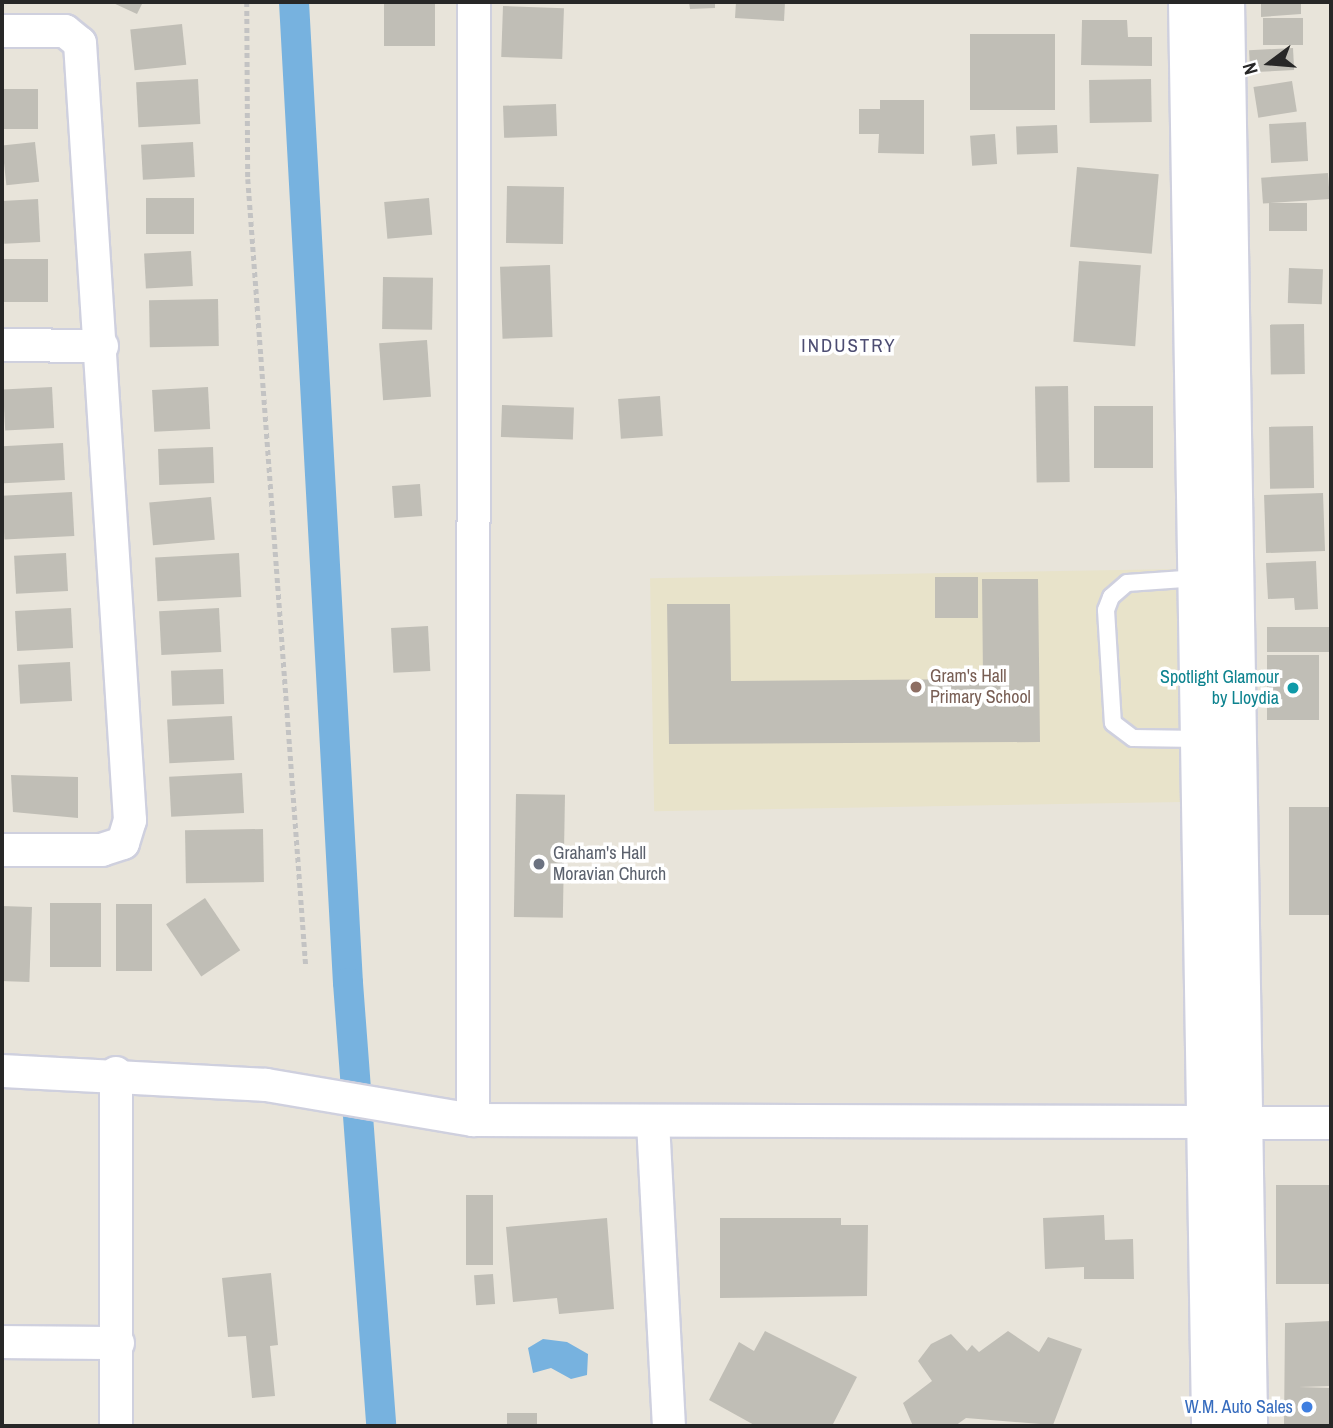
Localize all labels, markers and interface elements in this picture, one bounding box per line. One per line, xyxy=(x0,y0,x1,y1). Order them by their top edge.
north arrow xyxy=(1235,28,1305,98)
text: N xyxy=(1236,60,1264,78)
district label: INDUSTRY xyxy=(802,335,896,357)
place label: Gram's Hall Primary School xyxy=(930,666,1031,708)
place label: Spotlight Glamour by Lloydia xyxy=(1160,667,1279,710)
marker: Gram's Hall Primary School xyxy=(908,679,924,695)
marker: Spotlight Glamour by Lloydia xyxy=(1285,680,1301,696)
place label: Graham's Hall Moravian Church xyxy=(553,843,666,886)
marker: Graham's Hall Moravian Church xyxy=(531,856,547,872)
place label: W.M. Auto Sales xyxy=(1184,1396,1293,1418)
marker: W.M. Auto Sales xyxy=(1299,1399,1315,1415)

